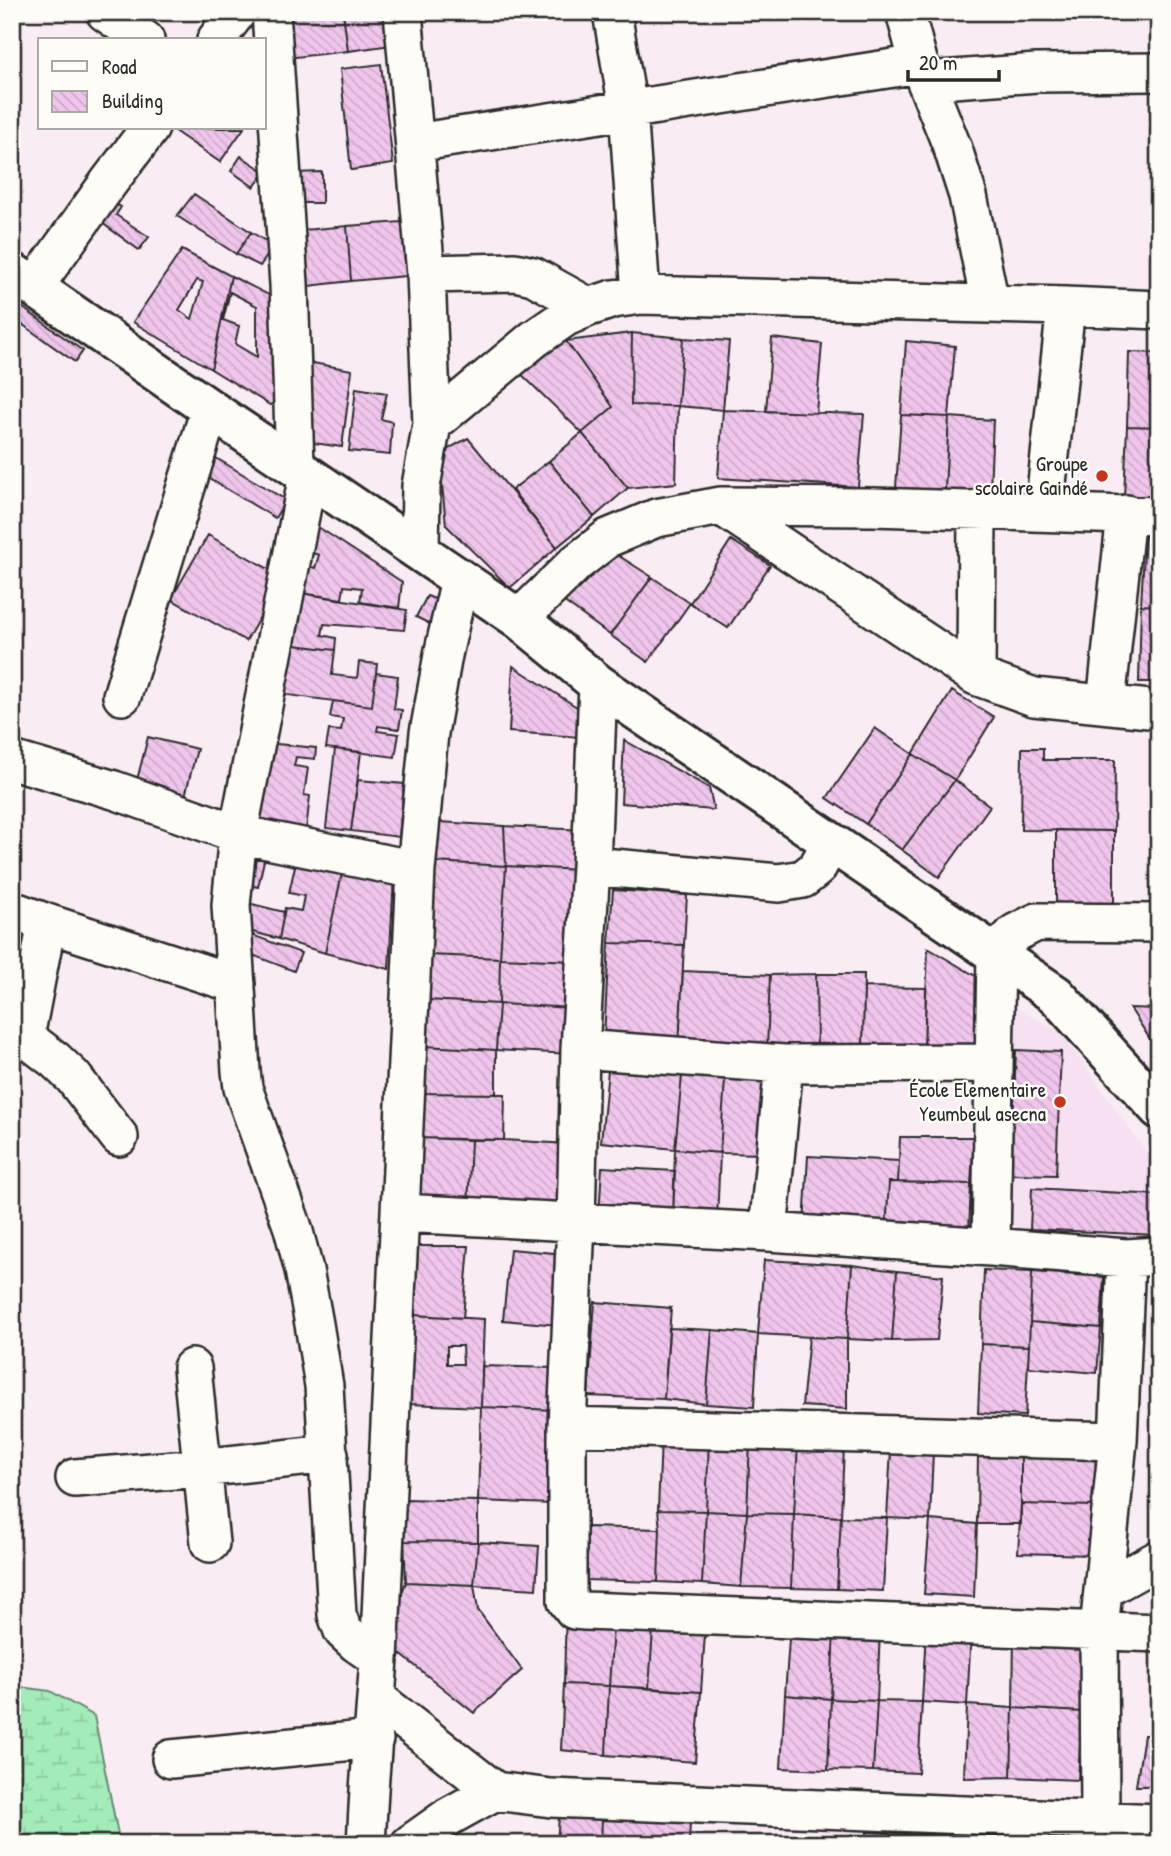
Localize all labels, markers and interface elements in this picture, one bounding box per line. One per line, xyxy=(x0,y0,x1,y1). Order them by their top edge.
legend xyxy=(38,38,266,130)
scale bar xyxy=(908,38,1000,82)
text: 20 m xyxy=(919,48,957,77)
text: Road xyxy=(102,52,136,81)
text: Building xyxy=(102,86,163,115)
place label: Groupe scolaire Gaindé xyxy=(974,449,1088,502)
marker: Groupe scolaire Gaindé xyxy=(1094,468,1110,484)
place label: École Elementaire Yeumbeul asecna xyxy=(909,1075,1046,1128)
marker: École Elementaire Yeumbeul asecna xyxy=(1052,1094,1068,1110)

